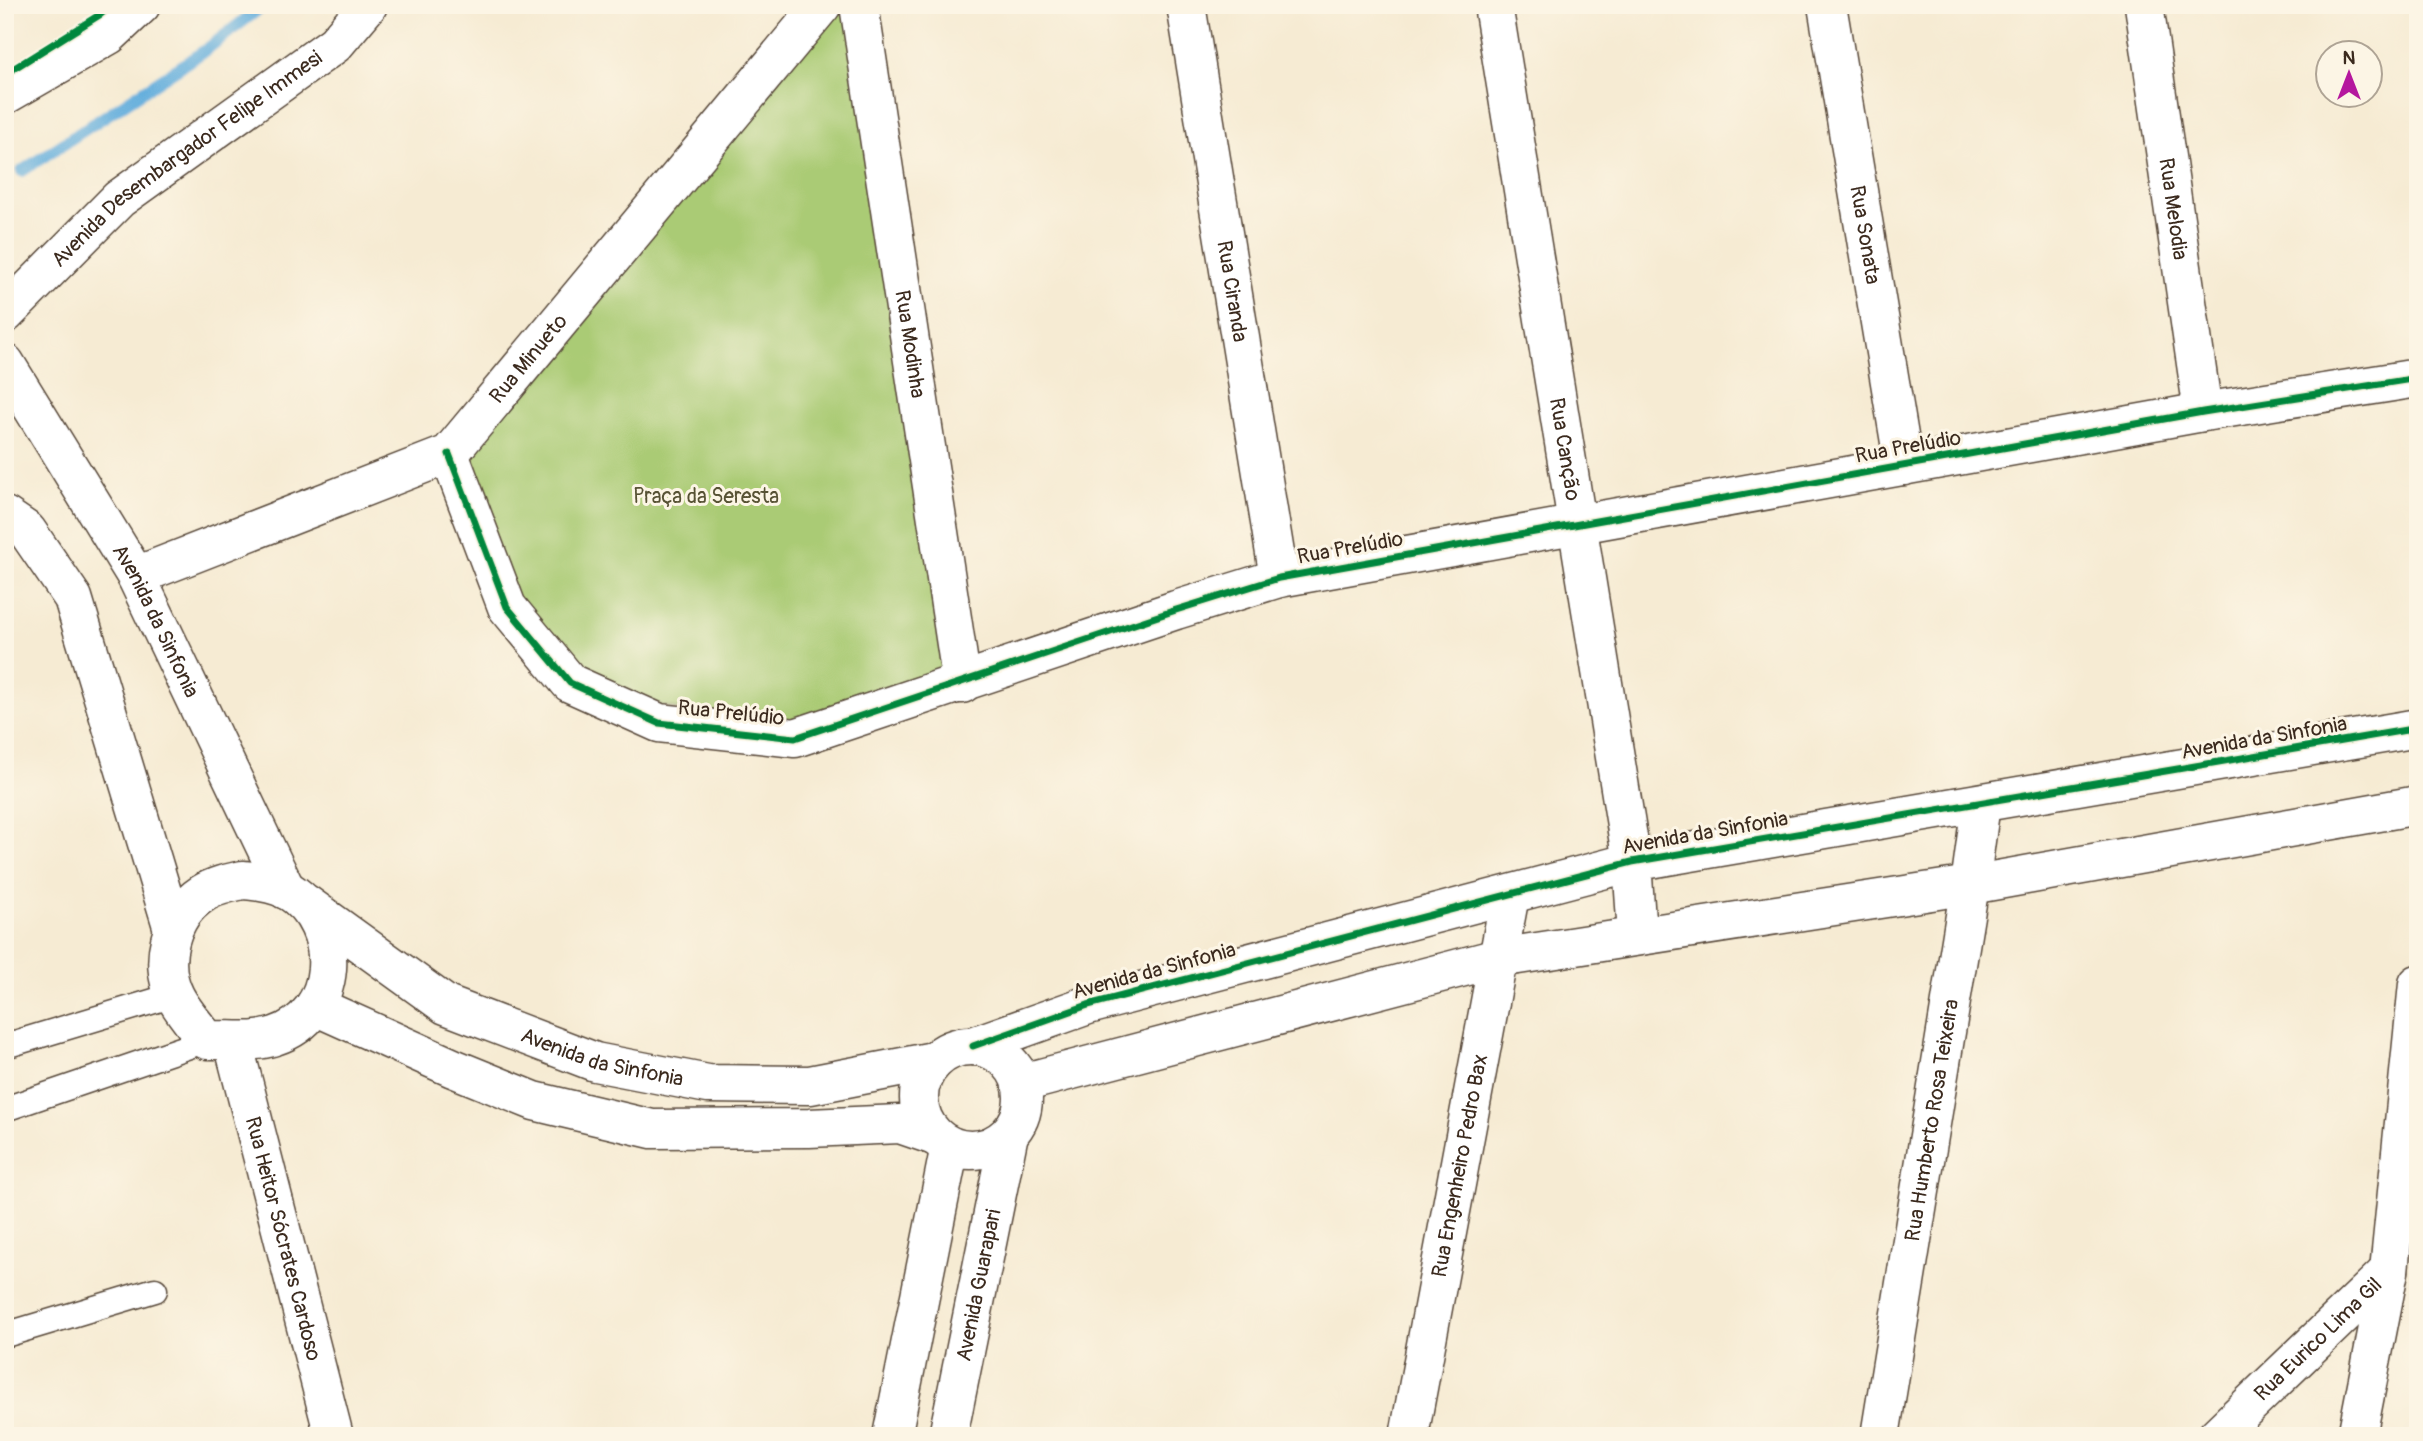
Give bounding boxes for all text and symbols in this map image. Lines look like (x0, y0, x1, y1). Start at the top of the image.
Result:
north arrow (2314, 38, 2384, 108)
street label: Avenida Desembargador Felipe Immesi (46, 44, 328, 273)
text: N (2343, 46, 2356, 70)
street label: Rua Melodia (2153, 156, 2194, 262)
street label: Rua Sonata (1844, 183, 1887, 286)
street label: Rua Ciranda (1211, 239, 1254, 344)
street label: Rua Modinha (889, 288, 932, 400)
street label: Rua Minueto (483, 308, 573, 409)
street label: Rua Canção (1543, 396, 1587, 503)
street label: Rua Prelúdio (1853, 424, 1963, 470)
park label: Praça da Seresta (633, 483, 779, 510)
street label: Rua Prelúdio (1295, 525, 1405, 571)
street label: Avenida da Sinfonia (106, 539, 206, 702)
street label: Rua Prelúdio (676, 694, 786, 732)
street label: Avenida da Sinfonia (2179, 710, 2349, 766)
street label: Avenida da Sinfonia (1620, 805, 1790, 861)
street label: Avenida da Sinfonia (1069, 936, 1239, 1006)
street label: Rua Humberto Rosa Teixeira (1899, 997, 1965, 1243)
street label: Avenida da Sinfonia (517, 1021, 686, 1092)
street label: Rua Engenheiro Pedro Bax (1425, 1052, 1494, 1279)
street label: Rua Heitor Sócrates Cardoso (239, 1114, 328, 1364)
street label: Avenida Guarapari (950, 1206, 1007, 1363)
street label: Rua Eurico Lima Gil (2248, 1271, 2388, 1407)

